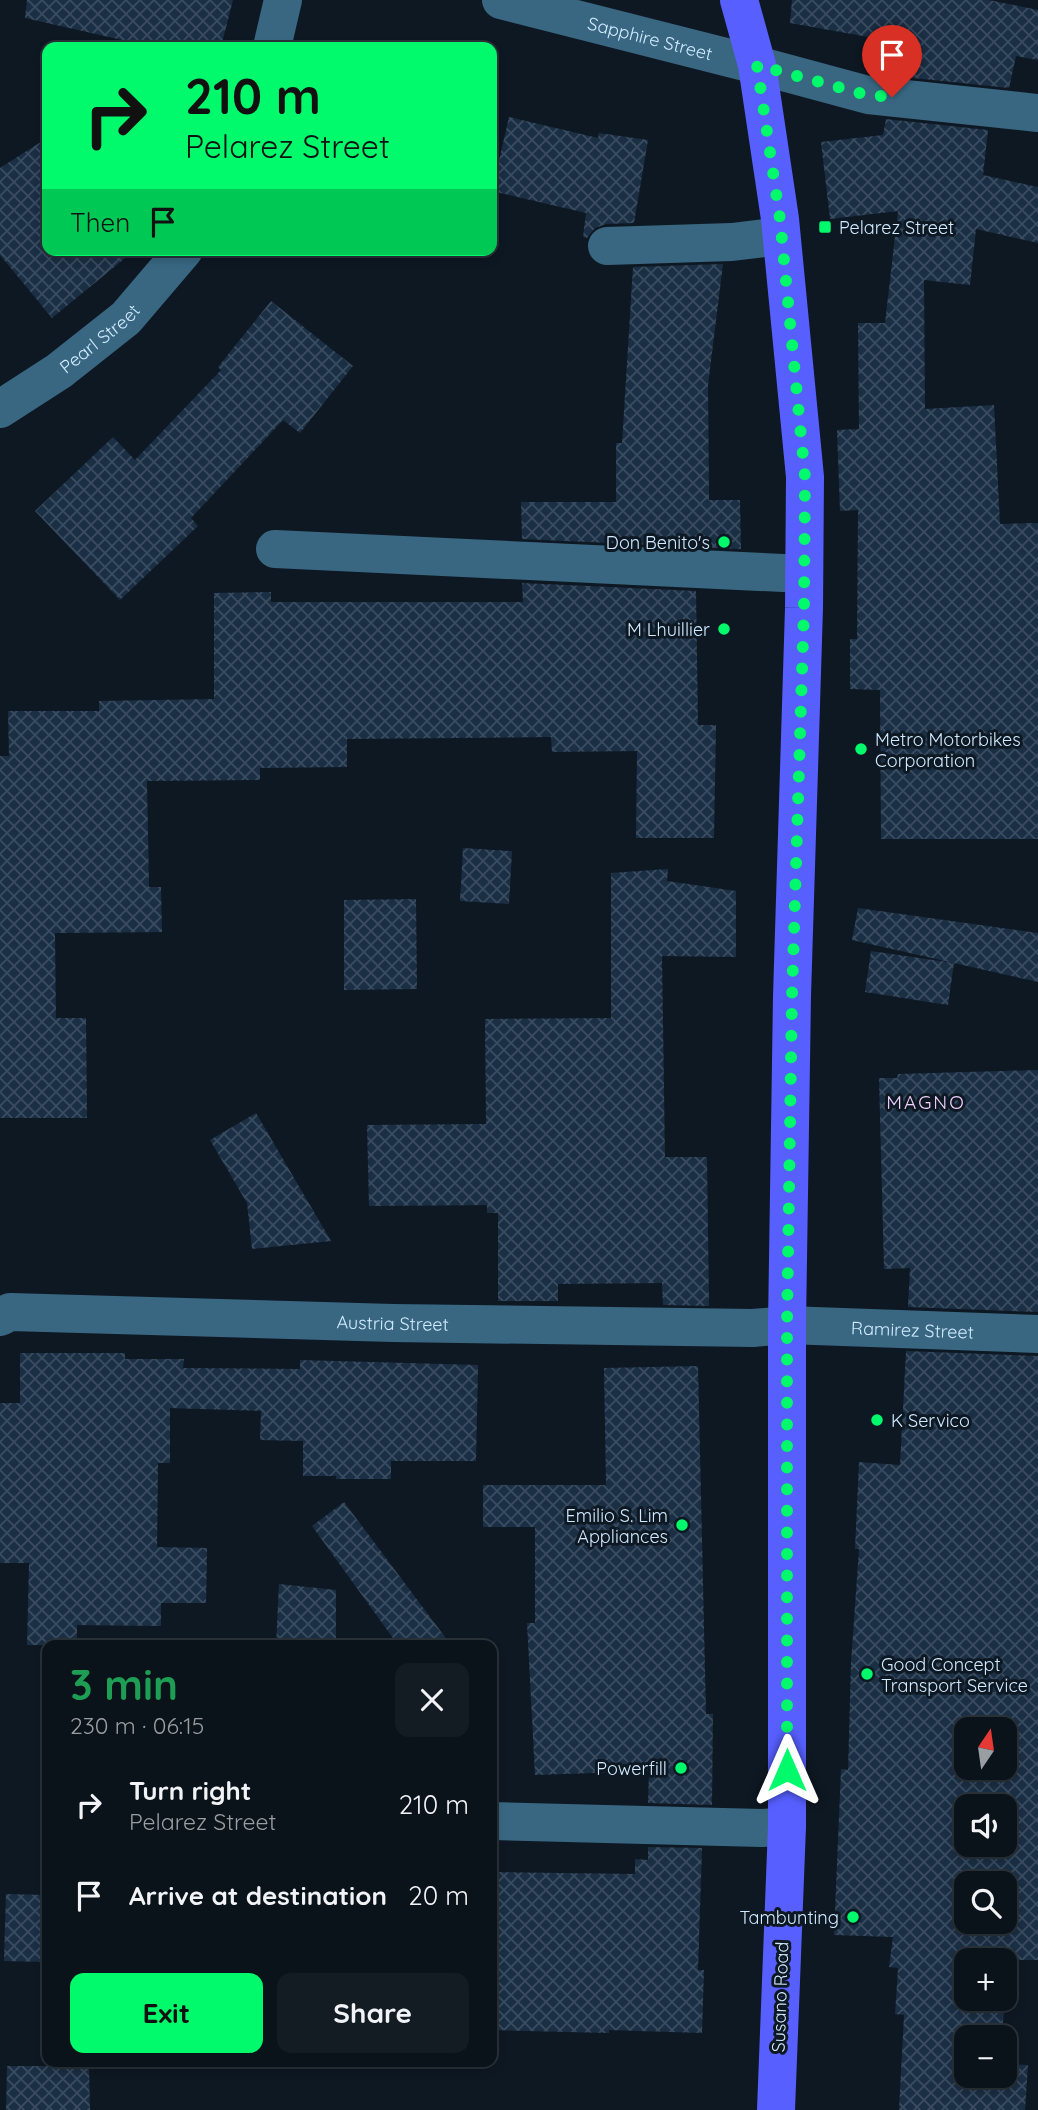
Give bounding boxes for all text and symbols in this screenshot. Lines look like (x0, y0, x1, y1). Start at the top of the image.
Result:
street label: Sapphire Street (585, 11, 715, 65)
pin (862, 25, 922, 97)
icon: arrive (873, 36, 911, 74)
text: 210 m (185, 65, 321, 126)
icon: right (70, 70, 161, 161)
text: Pelarez Street (185, 126, 390, 166)
icon: arrive (144, 203, 182, 241)
text: Then (70, 206, 130, 239)
place label: Pelarez Street (839, 216, 954, 239)
marker: Pelarez Street (817, 219, 833, 235)
street label: Pearl Street (54, 299, 144, 378)
place label: Don Benito's (606, 531, 710, 554)
marker: Don Benito's (716, 534, 732, 550)
place label: M Lhuillier (627, 618, 710, 641)
marker: M Lhuillier (716, 621, 732, 637)
place label: Metro Motorbikes Corporation (875, 728, 1021, 772)
marker: Metro Motorbikes Corporation (853, 741, 869, 757)
district label: MAGNO (886, 1090, 966, 1114)
street label: Austria Street (336, 1310, 449, 1335)
street label: Ramirez Street (851, 1316, 974, 1343)
place label: K Servico (891, 1409, 970, 1432)
marker: K Servico (869, 1412, 885, 1428)
place label: Emilio S. Lim Appliances (566, 1504, 668, 1548)
marker: Emilio S. Lim Appliances (674, 1517, 690, 1533)
place label: Good Concept Transport Service (881, 1653, 1028, 1697)
text: 3 min (70, 1658, 178, 1711)
button: close (395, 1663, 469, 1737)
marker: Good Concept Transport Service (859, 1666, 875, 1682)
text: 230 m · 06:15 (70, 1711, 204, 1740)
north arrow (954, 1717, 1017, 1780)
map controls (954, 1717, 1017, 2088)
position arrow (750, 1733, 824, 1807)
place label: Powerfill (596, 1757, 667, 1780)
marker: Powerfill (673, 1760, 689, 1776)
text: Turn right (129, 1774, 251, 1807)
icon: right (70, 1786, 108, 1824)
text: 210 m (399, 1788, 469, 1821)
button: sound (954, 1794, 1017, 1857)
text: Pelarez Street (129, 1807, 276, 1836)
button: search (954, 1871, 1017, 1934)
icon: arrive (70, 1877, 108, 1915)
text: Arrive at destination (129, 1879, 387, 1912)
text: 20 m (408, 1879, 469, 1912)
place label: Tambunting (739, 1906, 839, 1929)
marker: Tambunting (845, 1909, 861, 1925)
street label: Susano Road (767, 1941, 793, 2053)
button: + (954, 1948, 1017, 2011)
button: Exit (70, 1973, 263, 2053)
button: Share (277, 1973, 469, 2053)
button: − (954, 2025, 1017, 2088)

